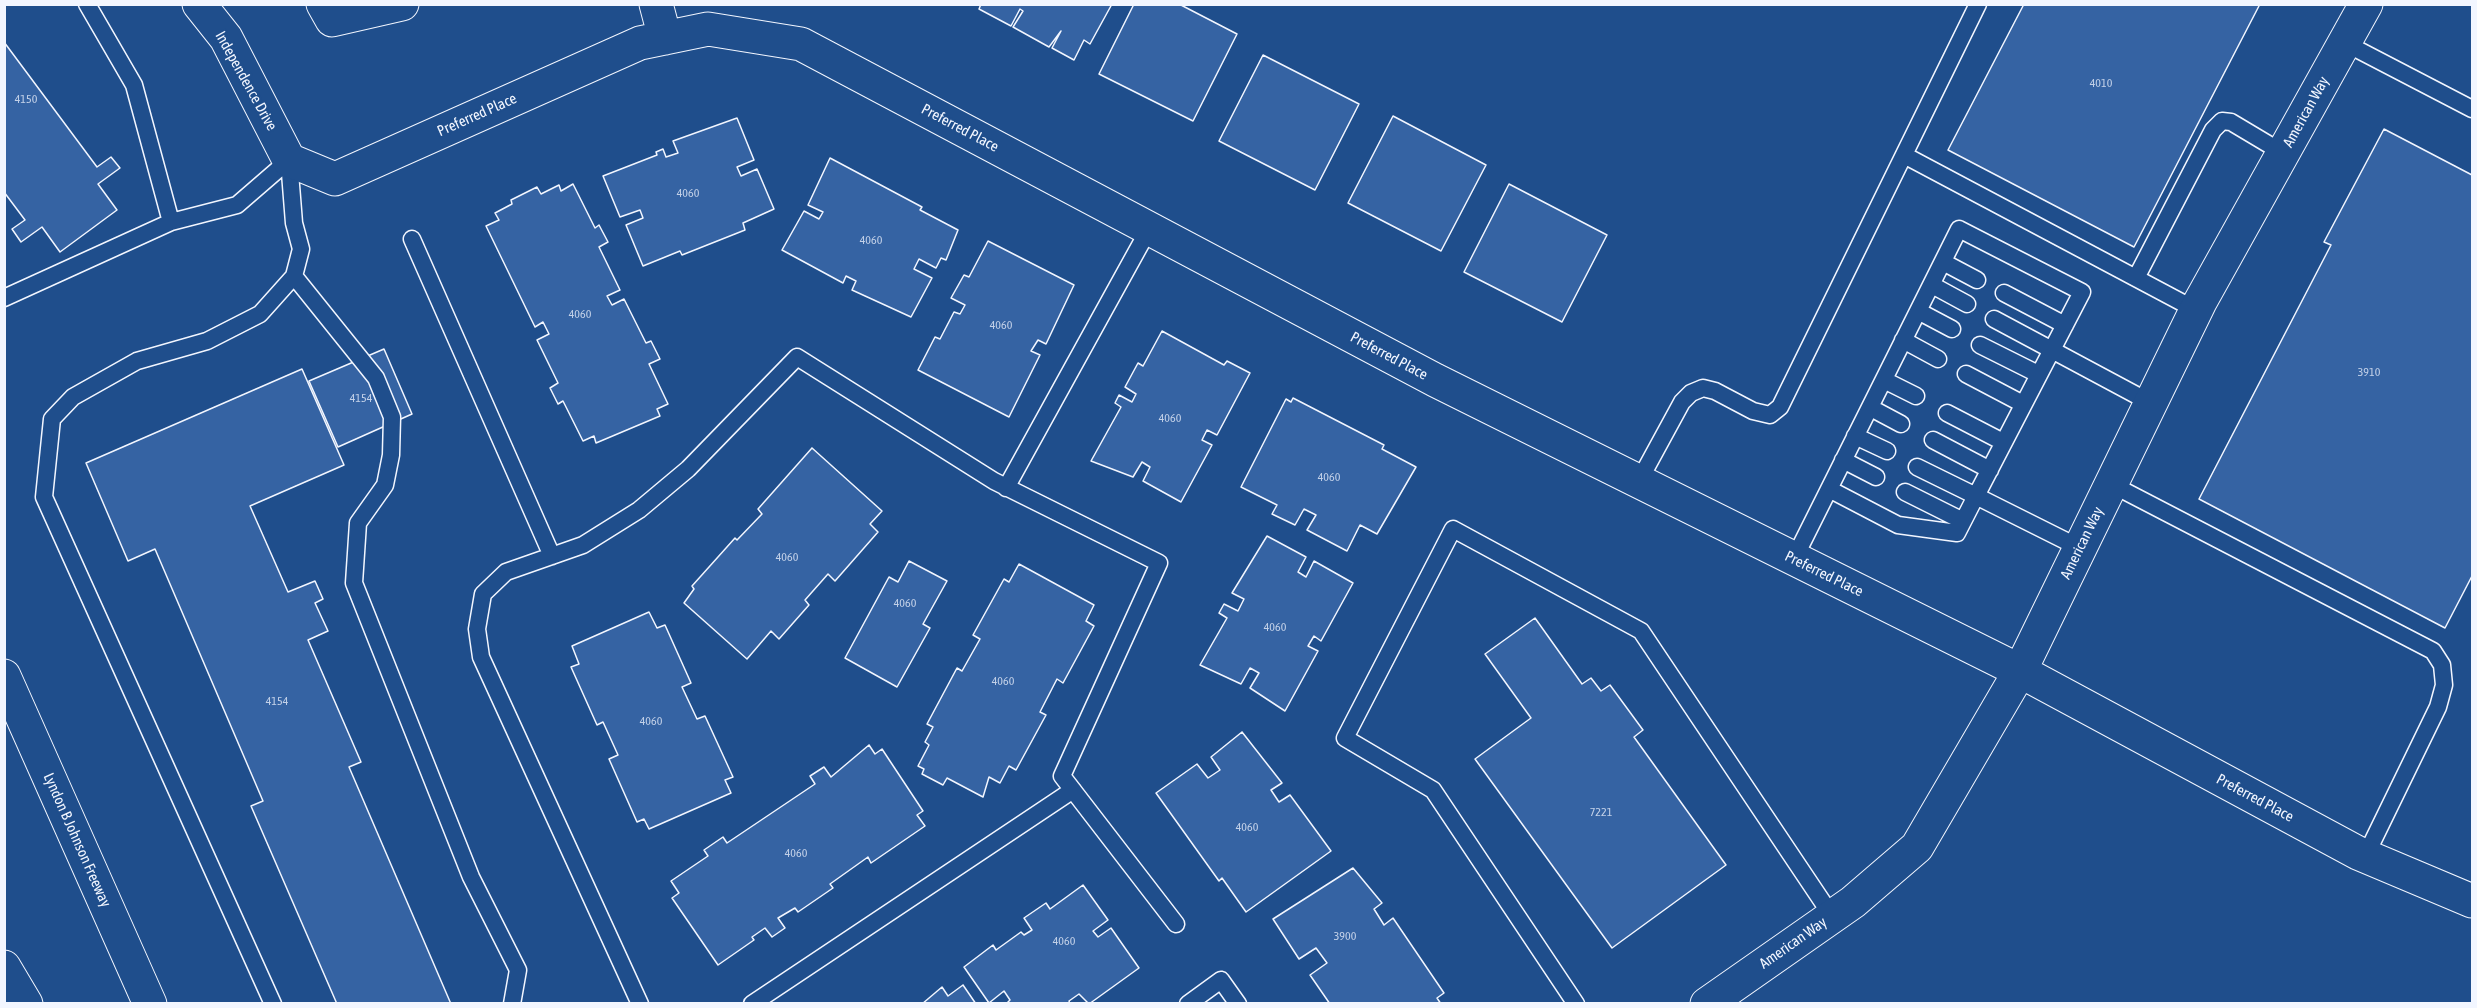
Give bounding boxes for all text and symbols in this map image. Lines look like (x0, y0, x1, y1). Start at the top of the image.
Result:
street label: Independence Drive (211, 28, 281, 134)
street label: American Way (2279, 73, 2333, 151)
house number: 4010 (2090, 76, 2112, 90)
street label: Preferred Place (435, 90, 519, 140)
house number: 4150 (15, 92, 37, 106)
street label: Preferred Place (918, 100, 1002, 156)
house number: 4060 (677, 186, 699, 200)
house number: 4060 (860, 233, 882, 247)
house number: 4060 (569, 307, 591, 321)
house number: 4060 (990, 318, 1012, 332)
street label: Preferred Place (1347, 328, 1431, 384)
house number: 3910 (2358, 365, 2380, 379)
house number: 4154 (350, 391, 372, 405)
house number: 4060 (1159, 411, 1181, 425)
house number: 4060 (1318, 470, 1340, 484)
street label: American Way (2057, 504, 2107, 582)
street label: Preferred Place (1782, 547, 1866, 601)
house number: 4060 (776, 550, 798, 564)
house number: 4060 (894, 596, 916, 610)
house number: 4060 (1264, 620, 1286, 634)
house number: 4060 (992, 674, 1014, 688)
house number: 4154 (266, 694, 288, 708)
house number: 4060 (640, 714, 662, 728)
street label: Lyndon B Johnson Freeway (39, 770, 115, 910)
street label: Preferred Place (2213, 770, 2297, 826)
house number: 7221 (1590, 805, 1612, 819)
house number: 4060 (1236, 820, 1258, 834)
house number: 4060 (785, 846, 807, 860)
street label: American Way (1756, 913, 1830, 973)
house number: 3900 (1334, 929, 1356, 943)
house number: 4060 (1053, 934, 1075, 948)

